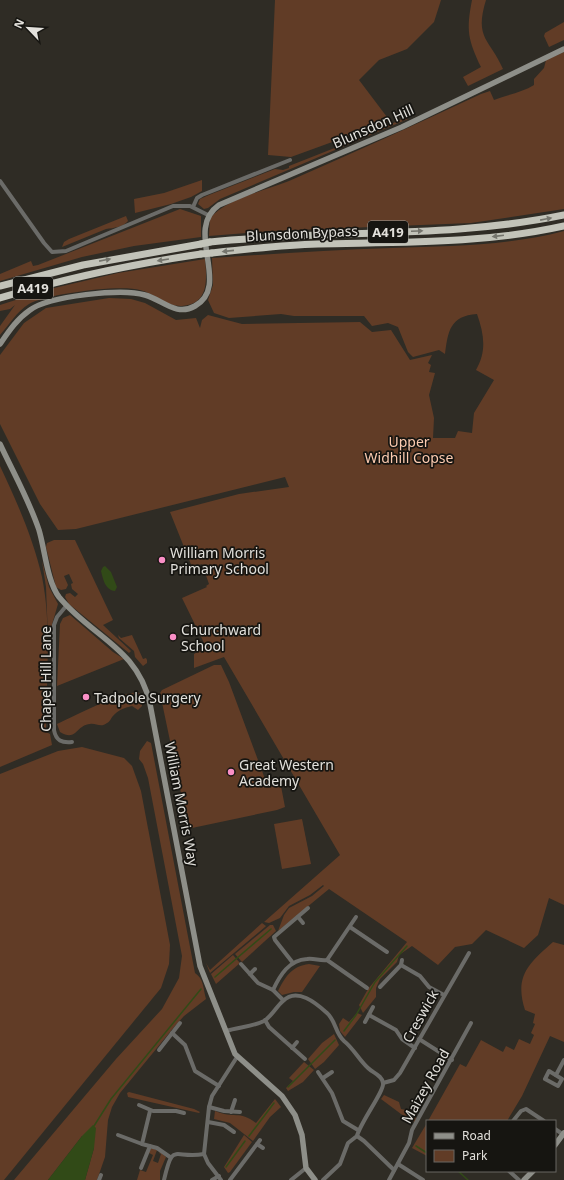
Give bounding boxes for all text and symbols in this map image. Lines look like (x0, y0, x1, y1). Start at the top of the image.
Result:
north arrow (8, 8, 48, 48)
text: N (10, 16, 27, 31)
street label: Blunsdon Hill (329, 100, 417, 152)
one-way arrow (540, 216, 552, 222)
street label: Blunsdon Bypass (245, 221, 359, 245)
road number: A419 (368, 221, 408, 243)
one-way arrow (411, 228, 423, 235)
one-way arrow (492, 233, 504, 240)
one-way arrow (222, 248, 235, 254)
one-way arrow (99, 257, 111, 263)
one-way arrow (157, 257, 169, 263)
road number: A419 (13, 277, 53, 299)
park label: Upper Widhill Copse (365, 432, 454, 467)
place label: William Morris Primary School (170, 543, 269, 578)
marker: William Morris Primary School (157, 555, 167, 565)
place label: Churchward School (181, 620, 261, 655)
street label: Chapel Hill Lane (36, 626, 55, 732)
marker: Churchward School (168, 632, 178, 642)
place label: Tadpole Surgery (94, 688, 202, 707)
marker: Tadpole Surgery (81, 692, 91, 702)
street label: William Morris Way (161, 740, 204, 869)
place label: Great Western Academy (239, 755, 334, 790)
marker: Great Western Academy (226, 767, 236, 777)
street label: Creswick (398, 986, 443, 1046)
street label: Maizey Road (397, 1045, 453, 1127)
legend (426, 1120, 556, 1172)
text: Road (462, 1127, 491, 1144)
text: Park (462, 1147, 488, 1164)

